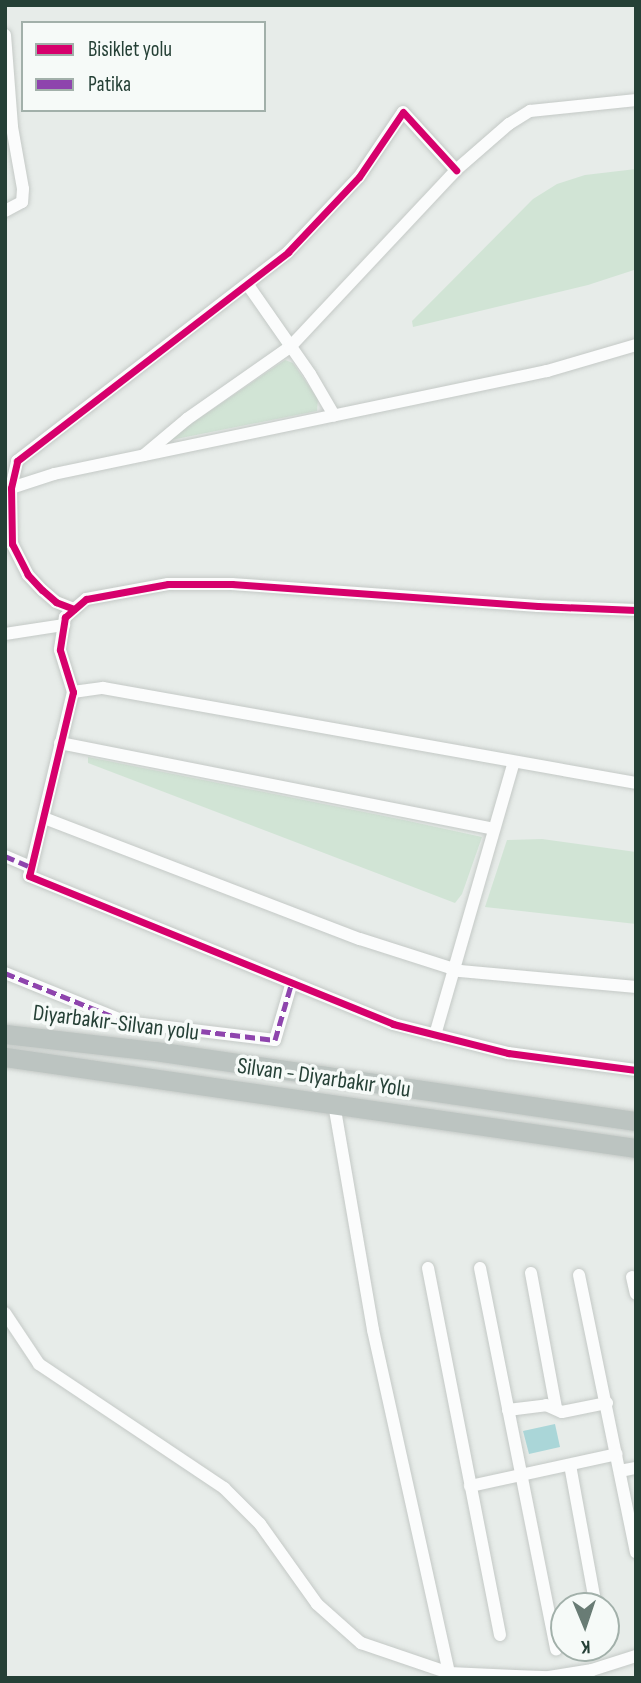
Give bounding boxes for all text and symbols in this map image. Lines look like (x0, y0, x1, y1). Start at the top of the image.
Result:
legend (21, 21, 266, 112)
text: Bisiklet yolu (88, 37, 172, 62)
text: Patika (88, 72, 131, 97)
street label: Diyarbakır-Silvan yolu (31, 999, 201, 1047)
street label: Silvan - Diyarbakır Yolu (236, 1052, 412, 1104)
north arrow (550, 1592, 620, 1662)
text: K (581, 1635, 591, 1658)

